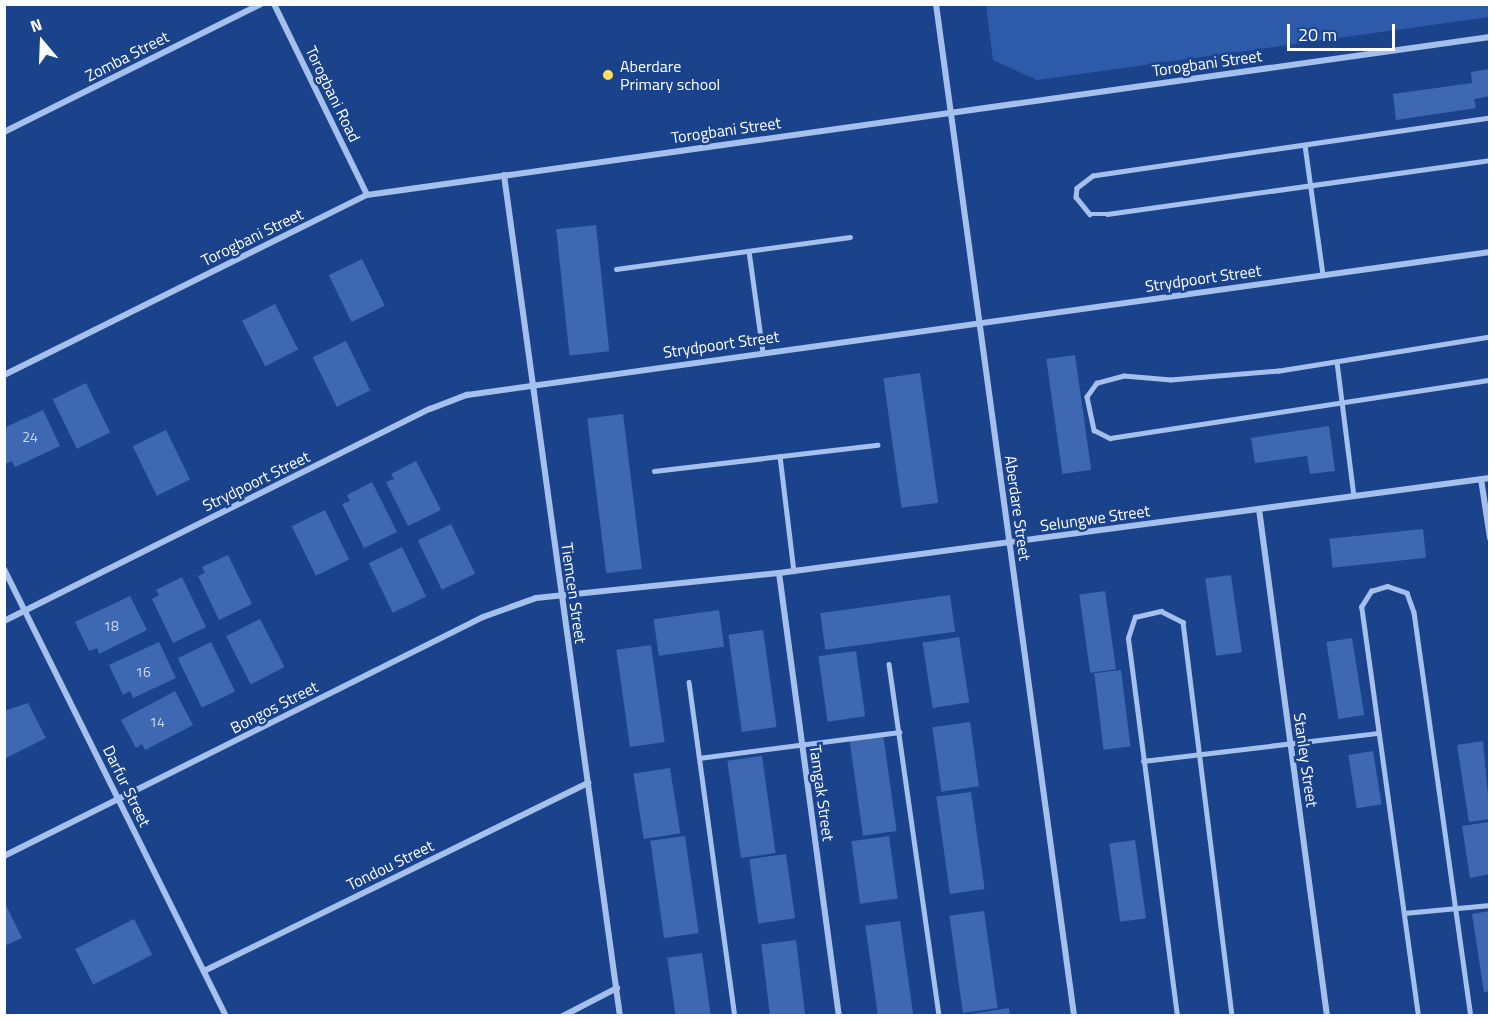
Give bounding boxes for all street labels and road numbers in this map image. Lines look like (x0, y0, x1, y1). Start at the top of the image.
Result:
street label: Zomba Street (82, 27, 172, 85)
street label: Torogbani Road (302, 43, 364, 145)
street label: Torogbani Street (1151, 46, 1263, 80)
street label: Torogbani Street (670, 113, 782, 147)
street label: Torogbani Street (198, 204, 306, 270)
street label: Strydpoort Street (1144, 260, 1262, 296)
street label: Strydpoort Street (662, 326, 780, 362)
street label: Strydpoort Street (199, 447, 313, 515)
street label: Aberdare Street (1001, 454, 1035, 562)
street label: Selungwe Street (1039, 501, 1151, 535)
street label: Tiemcen Street (557, 541, 591, 645)
street label: Bongos Street (227, 677, 321, 737)
street label: Stanley Street (1290, 712, 1322, 808)
street label: Darfur Street (99, 742, 155, 830)
street label: Tamgak Street (806, 744, 838, 842)
street label: Tondou Street (343, 836, 437, 894)

